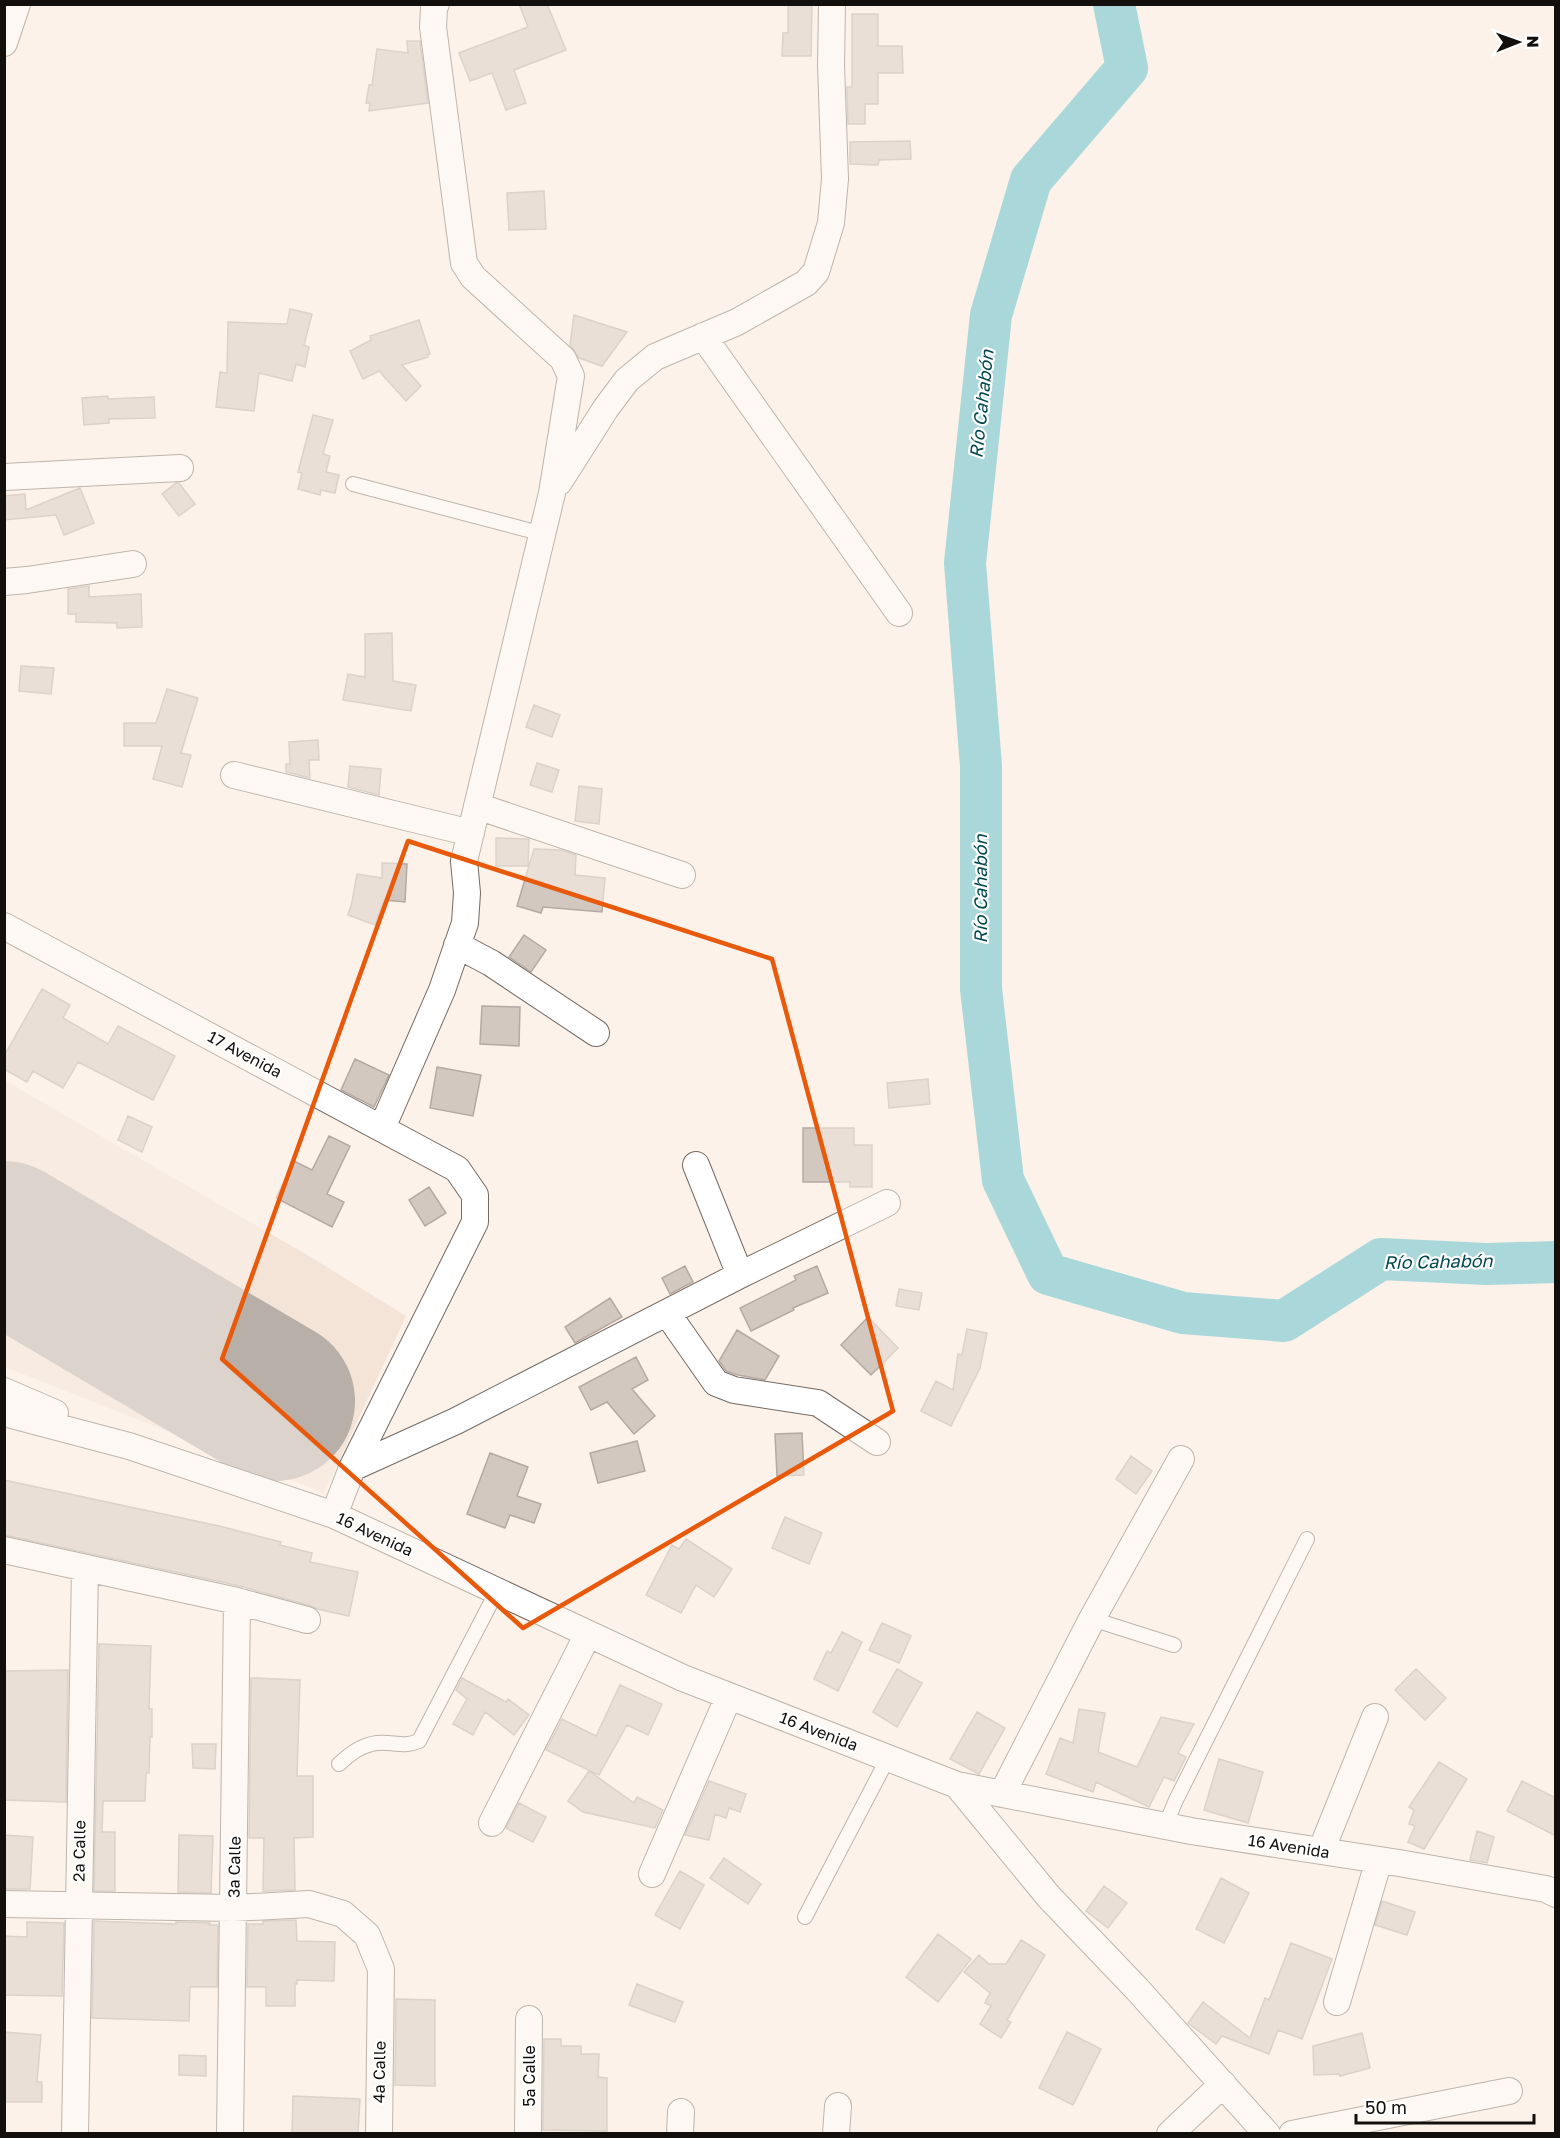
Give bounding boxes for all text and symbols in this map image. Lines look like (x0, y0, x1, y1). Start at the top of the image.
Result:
north arrow (1488, 12, 1548, 72)
text: N (1523, 35, 1543, 48)
water label: Río Cahabón (964, 348, 998, 459)
water label: Río Cahabón (969, 834, 991, 943)
street label: 17 Avenida (205, 1026, 285, 1082)
water label: Río Cahabón (1383, 1249, 1494, 1273)
street label: 16 Avenida (334, 1508, 416, 1560)
street label: 16 Avenida (777, 1707, 861, 1755)
street label: 2ª Calle (68, 1820, 90, 1882)
street label: 16 Avenida (1247, 1830, 1331, 1862)
street label: 3ª Calle (223, 1836, 245, 1898)
street label: 4ª Calle (368, 2041, 390, 2103)
street label: 5ª Calle (519, 2045, 539, 2107)
scale bar (1356, 2087, 1534, 2125)
text: 50 m (1365, 2096, 1407, 2118)

